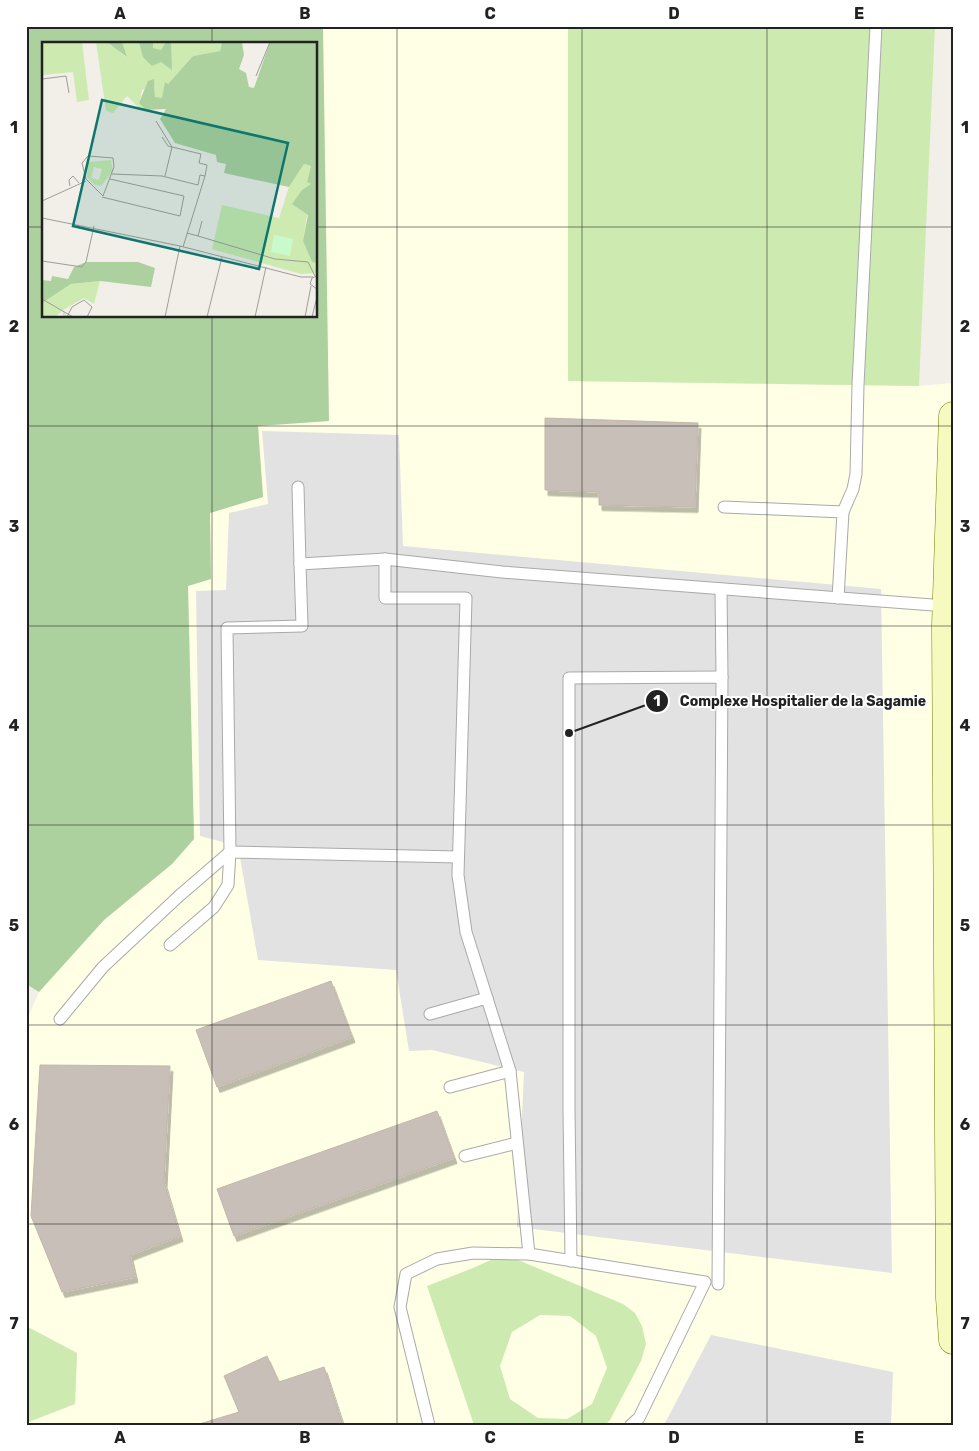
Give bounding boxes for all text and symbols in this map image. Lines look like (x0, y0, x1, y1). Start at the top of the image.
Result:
text: A (114, 4, 126, 23)
text: B (299, 4, 311, 23)
text: C (484, 4, 496, 23)
text: D (668, 4, 680, 23)
text: E (854, 4, 864, 23)
inset map (42, 42, 318, 318)
text: 1 (10, 118, 18, 137)
text: 1 (961, 118, 969, 137)
text: 2 (9, 317, 19, 336)
text: 2 (960, 317, 970, 336)
text: 3 (9, 517, 19, 536)
text: 3 (960, 517, 970, 536)
callout: Complexe Hospitalier de la Sagamie (644, 687, 936, 716)
text: 1 (653, 692, 661, 710)
text: Complexe Hospitalier de la Sagamie (680, 693, 926, 710)
text: 4 (9, 716, 20, 735)
text: 4 (960, 716, 971, 735)
text: 5 (9, 916, 19, 935)
text: 5 (960, 916, 970, 935)
text: 6 (9, 1115, 19, 1134)
text: 6 (960, 1115, 970, 1134)
text: 7 (9, 1314, 19, 1333)
text: 7 (960, 1314, 970, 1333)
text: A (114, 1428, 126, 1447)
text: B (299, 1428, 311, 1447)
text: C (484, 1428, 496, 1447)
text: D (668, 1428, 680, 1447)
text: E (854, 1428, 864, 1447)

